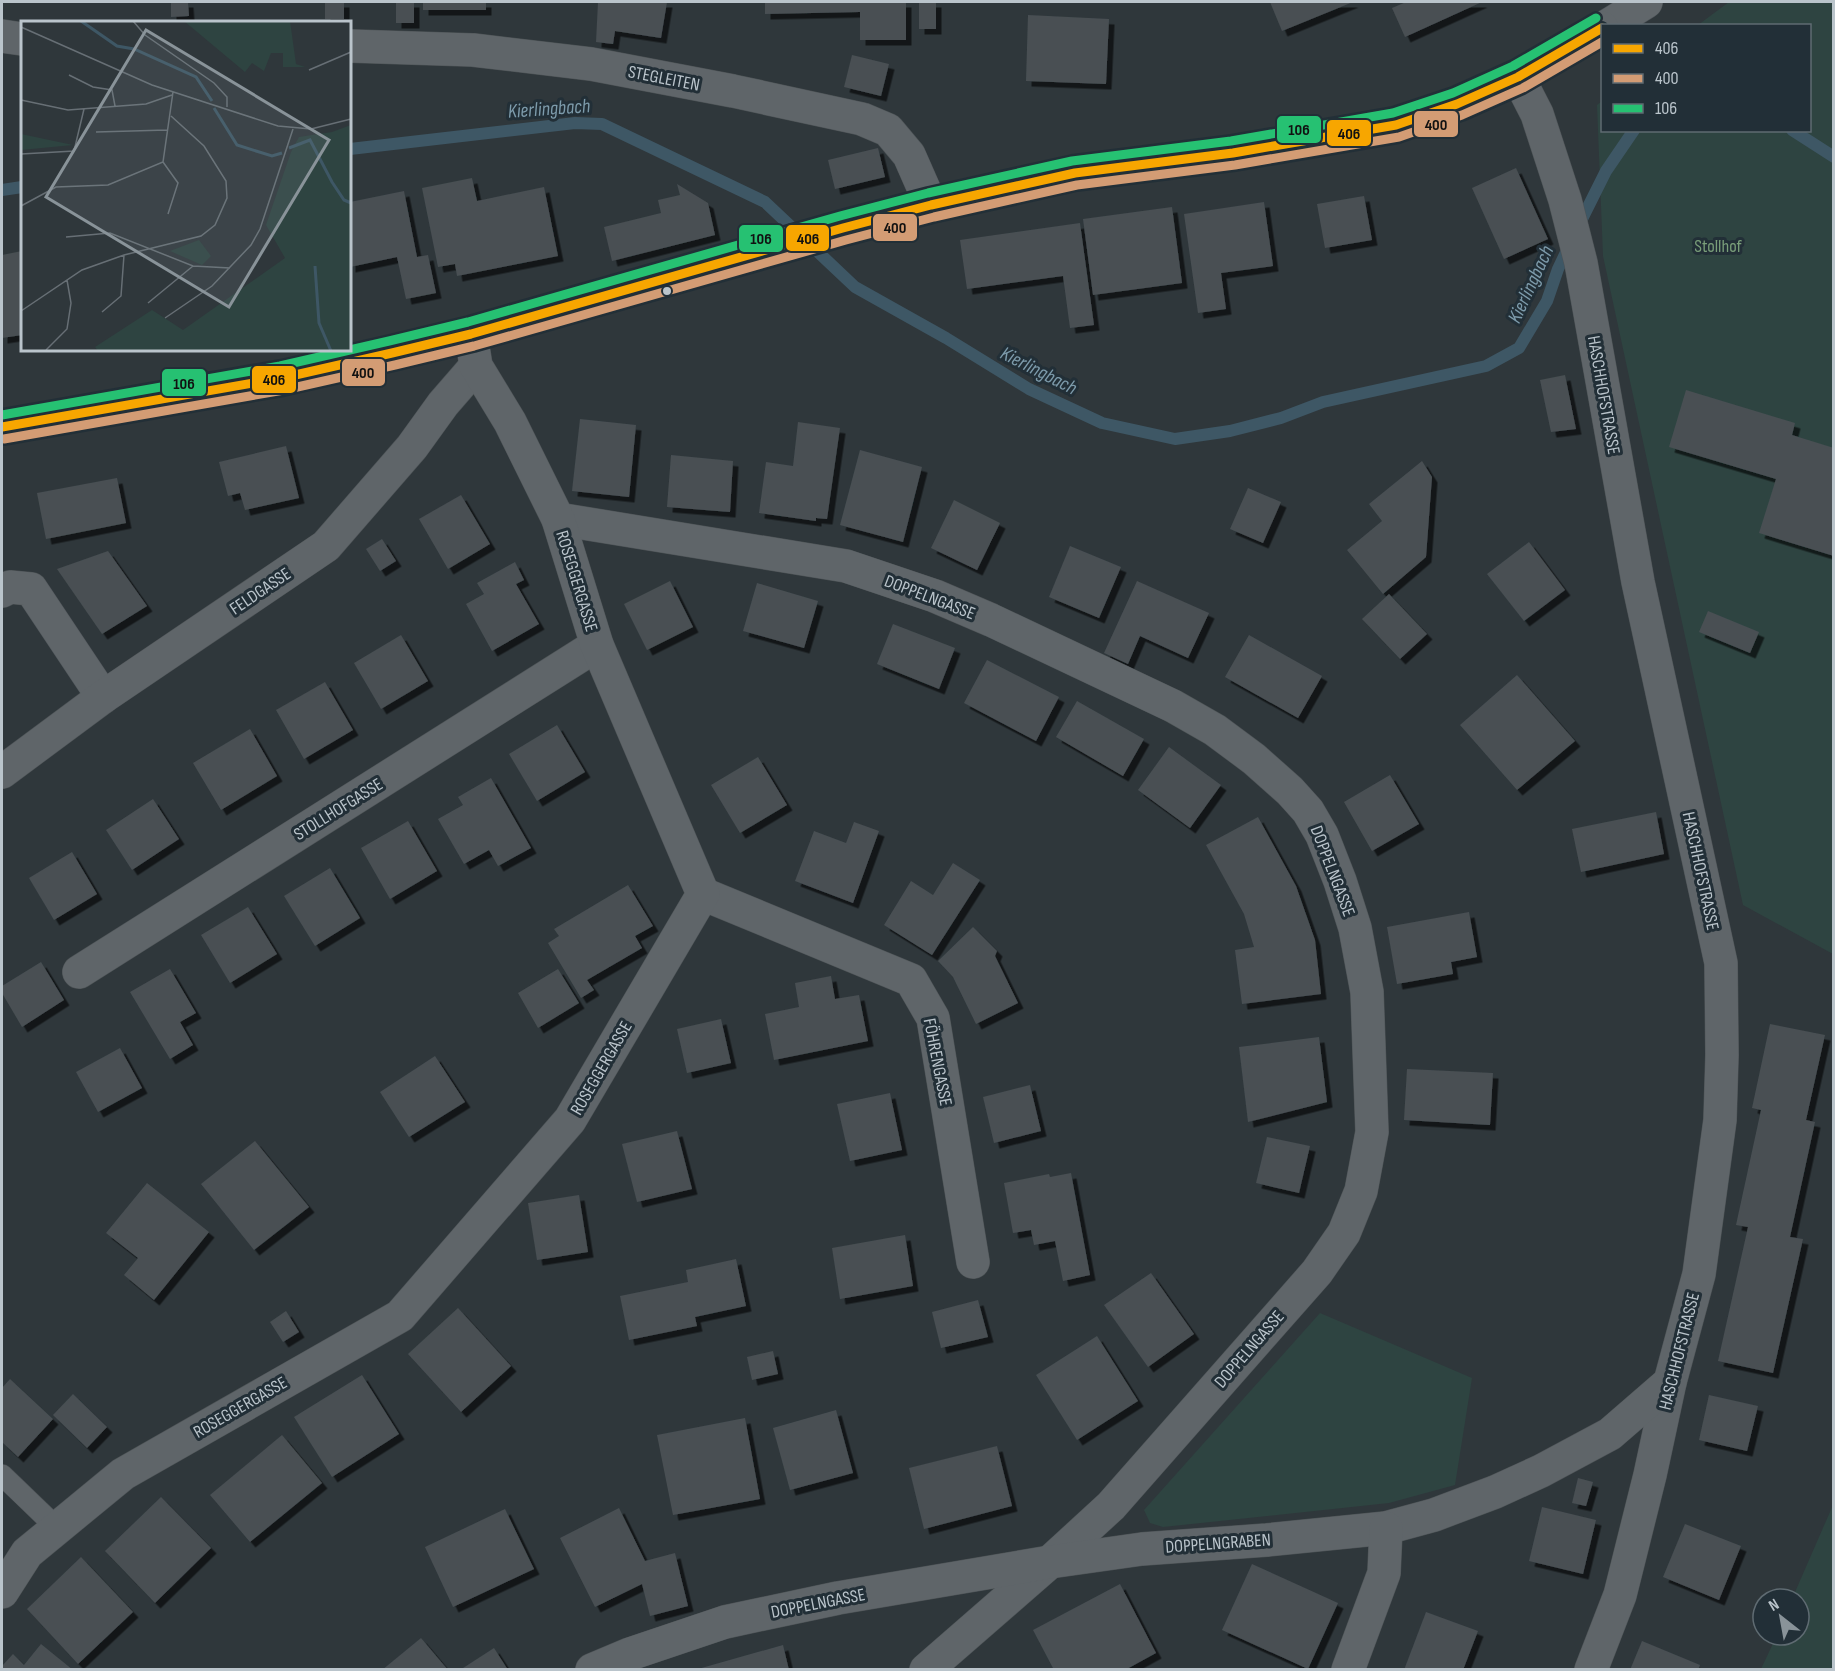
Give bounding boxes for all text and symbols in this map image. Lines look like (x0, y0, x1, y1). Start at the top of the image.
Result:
inset map (21, 21, 351, 351)
legend (1601, 24, 1811, 132)
text: 406 (1655, 38, 1679, 59)
street label: STEGLEITEN (626, 61, 702, 96)
text: 400 (1655, 68, 1679, 89)
water label: Kierlingbach (507, 94, 591, 124)
text: 106 (1655, 98, 1677, 119)
line badge: 400 (1413, 110, 1459, 138)
line badge: 106 (1276, 115, 1322, 144)
text: 400 (1425, 116, 1447, 135)
line badge: 406 (1326, 119, 1372, 147)
text: 106 (1288, 121, 1310, 140)
text: 406 (1338, 125, 1360, 144)
line badge: 400 (872, 213, 918, 242)
text: 400 (884, 219, 906, 238)
line badge: 106 (738, 224, 784, 253)
line badge: 406 (785, 224, 830, 252)
text: 106 (750, 230, 772, 249)
text: 406 (797, 230, 819, 249)
park label: Stollhof (1694, 236, 1743, 257)
water label: Kierlingbach (1503, 242, 1559, 327)
unlabelled marker (661, 285, 673, 297)
street label: HASCHHOFSTRASSE (1583, 334, 1624, 456)
water label: Kierlingbach (996, 341, 1081, 400)
line badge: 400 (341, 358, 386, 387)
text: 400 (352, 364, 374, 383)
line badge: 406 (251, 365, 297, 394)
line badge: 106 (161, 368, 207, 397)
text: 406 (263, 371, 285, 390)
text: 106 (173, 375, 195, 394)
street label: ROSEGGERGASSE (551, 528, 602, 634)
street label: FELDGASSE (226, 563, 295, 619)
street label: DOPPELNGASSE (882, 571, 978, 624)
street label: STOLLHOFGASSE (290, 774, 387, 845)
street label: HASCHHOFSTRASSE (1678, 810, 1723, 932)
street label: DOPPELNGASSE (1306, 823, 1359, 919)
street label: FÖHRENGASSE (919, 1016, 956, 1108)
street label: ROSEGGERGASSE (566, 1018, 637, 1119)
street label: HASCHHOFSTRASSE (1655, 1290, 1704, 1412)
street label: DOPPELNGASSE (1210, 1306, 1289, 1392)
street label: ROSEGGERGASSE (190, 1372, 291, 1443)
street label: DOPPELNGRABEN (1165, 1529, 1271, 1558)
street label: DOPPELNGASSE (769, 1584, 867, 1623)
north arrow (1751, 1587, 1811, 1647)
text: N (1765, 1595, 1783, 1616)

